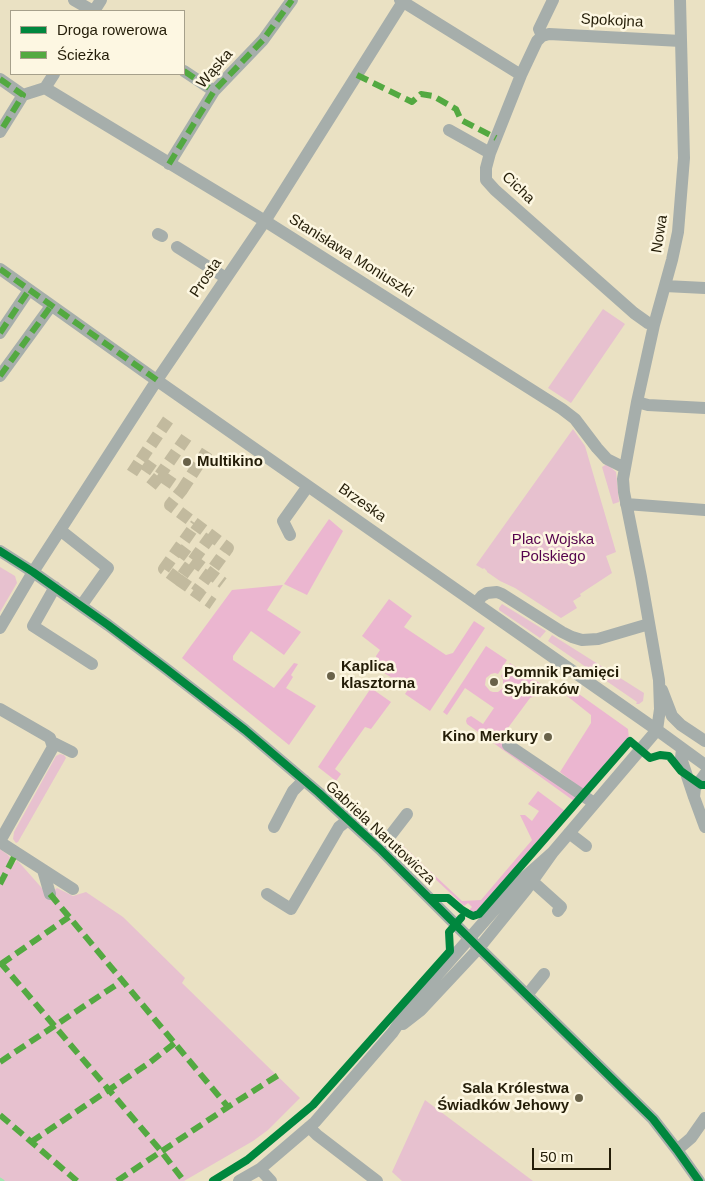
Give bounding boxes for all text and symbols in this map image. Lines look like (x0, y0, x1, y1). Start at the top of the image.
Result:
legend (10, 10, 185, 75)
street label: Spokojna (580, 10, 644, 32)
text: Droga rowerowa (57, 21, 167, 38)
text: Ścieżka (57, 46, 110, 63)
street label: Wąska (193, 46, 237, 92)
street label: Cicha (498, 168, 538, 208)
street label: Stanisława Moniuszki (285, 210, 417, 302)
street label: Nowa (648, 214, 672, 254)
street label: Prosta (186, 255, 226, 301)
place label: Multikino (197, 453, 263, 471)
marker: Multikino (181, 456, 193, 468)
street label: Brzeska (335, 480, 389, 526)
park label: Plac Wojska Polskiego (512, 531, 594, 566)
place label: Kaplica klasztorna (341, 658, 415, 693)
place label: Pomnik Pamięci Sybiraków (504, 664, 619, 699)
marker: Kaplica klasztorna (325, 670, 337, 682)
marker: Pomnik Pamięci Sybiraków (488, 676, 500, 688)
place label: Kino Merkury (442, 728, 538, 746)
marker: Kino Merkury (542, 731, 554, 743)
street label: Gabriela Narutowicza (321, 778, 439, 888)
place label: Sala Królestwa Świadków Jehowy (437, 1080, 569, 1115)
marker: Sala Królestwa Świadków Jehowy (573, 1092, 585, 1104)
scale bar (535, 1138, 614, 1170)
text: 50 m (540, 1148, 573, 1165)

